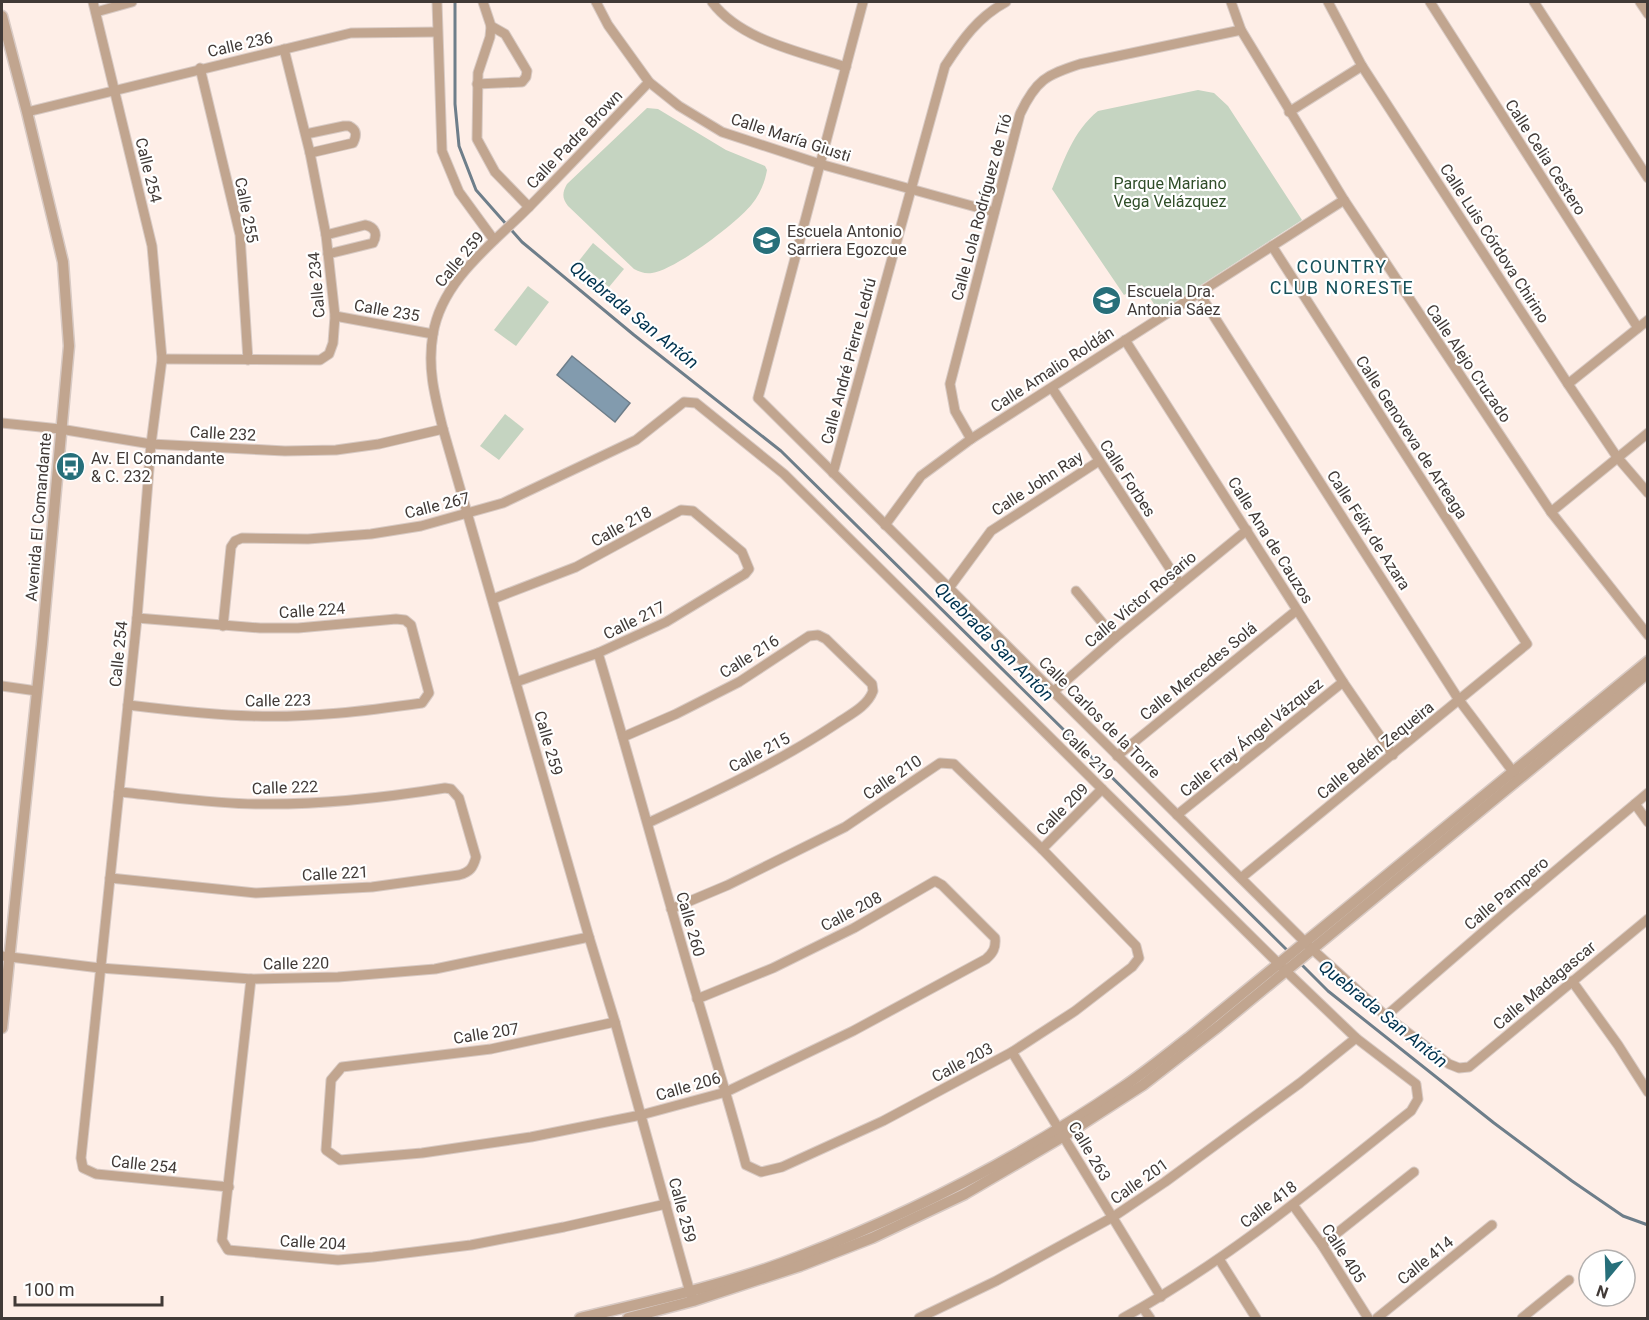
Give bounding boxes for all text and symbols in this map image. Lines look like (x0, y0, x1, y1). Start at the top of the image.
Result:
street label: Calle 236 (206, 28, 275, 61)
street label: Calle Padre Brown (522, 86, 626, 193)
street label: Calle Celia Cestero (1501, 96, 1590, 219)
street label: Calle María Giusti (728, 109, 853, 166)
street label: Calle Lola Rodríguez de Tió (947, 111, 1016, 303)
street label: Calle 254 (131, 136, 166, 205)
street label: Calle Luis Córdova Chirino (1436, 160, 1553, 326)
park label: Parque Mariano Vega Velázquez (1113, 174, 1227, 211)
street label: Calle 255 (231, 176, 262, 244)
place label: Escuela Antonio Sarriera Egozcue (787, 222, 907, 259)
school or university icon: Escuela Antonio Sarriera Egozcue (750, 224, 782, 256)
street label: Calle 259 (431, 228, 488, 291)
street label: Calle 234 (304, 251, 329, 319)
water label: Quebrada San Antón (566, 256, 703, 373)
district label: COUNTRY CLUB NORESTE (1270, 256, 1414, 298)
street label: Calle André Pierre Ledrú (817, 276, 880, 446)
place label: Escuela Dra. Antonia Sáez (1127, 282, 1221, 319)
school or university icon: Escuela Dra. Antonia Sáez (1090, 284, 1122, 316)
street label: Calle 235 (353, 295, 421, 326)
street label: Calle Alejo Cruzado (1422, 301, 1515, 426)
street label: Calle Amalio Roldán (987, 323, 1117, 416)
street label: Calle Genoveva de Arteaga (1352, 352, 1471, 522)
street label: Calle 232 (189, 422, 257, 445)
street label: Avenida El Comandante (22, 432, 55, 602)
street label: Calle Forbes (1096, 436, 1160, 520)
street label: Calle John Ray (988, 447, 1087, 520)
place label: Av. El Comandante & C. 232 (91, 449, 225, 486)
bus stop icon: Av. El Comandante & C. 232 (54, 451, 86, 483)
street label: Calle Félix de Azara (1323, 467, 1414, 594)
street label: Calle Ana de Cauzos (1224, 473, 1317, 607)
street label: Calle 267 (403, 488, 472, 523)
street label: Calle 218 (588, 502, 655, 551)
street label: Calle Víctor Rosario (1081, 547, 1200, 652)
water label: Quebrada San Antón (930, 578, 1058, 706)
street label: Calle 217 (600, 597, 668, 644)
street label: Calle 224 (278, 599, 346, 622)
street label: Calle Mercedes Solá (1136, 618, 1261, 724)
street label: Calle 254 (106, 620, 131, 688)
street label: Calle 216 (716, 631, 782, 682)
street label: Calle Carlos de la Torre (1035, 653, 1164, 782)
street label: Calle Fray Ángel Vázquez (1176, 674, 1327, 801)
street label: Calle 223 (245, 690, 311, 711)
street label: Calle Belén Zequeira (1313, 697, 1438, 803)
street label: Calle 259 (530, 709, 567, 778)
street label: Calle 219 (1057, 724, 1118, 785)
street label: Calle 215 (725, 728, 793, 776)
street label: Calle 210 (859, 751, 925, 804)
street label: Calle 222 (252, 777, 319, 798)
street label: Calle 209 (1032, 779, 1093, 840)
street label: Calle Pampero (1460, 853, 1552, 934)
street label: Calle 221 (301, 862, 369, 885)
street label: Calle 208 (817, 887, 885, 935)
street label: Calle 260 (672, 890, 709, 959)
street label: Calle Madagascar (1489, 937, 1600, 1034)
street label: Calle 220 (263, 953, 329, 974)
water label: Quebrada San Antón (1315, 955, 1452, 1072)
street label: Calle 207 (452, 1019, 520, 1048)
street label: Calle 203 (928, 1038, 996, 1086)
street label: Calle 206 (654, 1068, 723, 1105)
street label: Calle 263 (1064, 1118, 1115, 1185)
street label: Calle 254 (110, 1152, 178, 1177)
street label: Calle 201 (1107, 1155, 1172, 1208)
street label: Calle 259 (665, 1176, 700, 1245)
street label: Calle 418 (1236, 1177, 1301, 1232)
street label: Calle 405 (1318, 1220, 1370, 1286)
street label: Calle 204 (279, 1231, 347, 1254)
street label: Calle 414 (1394, 1232, 1457, 1289)
north arrow (1577, 1248, 1637, 1308)
scale bar (15, 1269, 162, 1307)
text: 100 m (24, 1279, 75, 1300)
text: N (1594, 1281, 1611, 1303)

